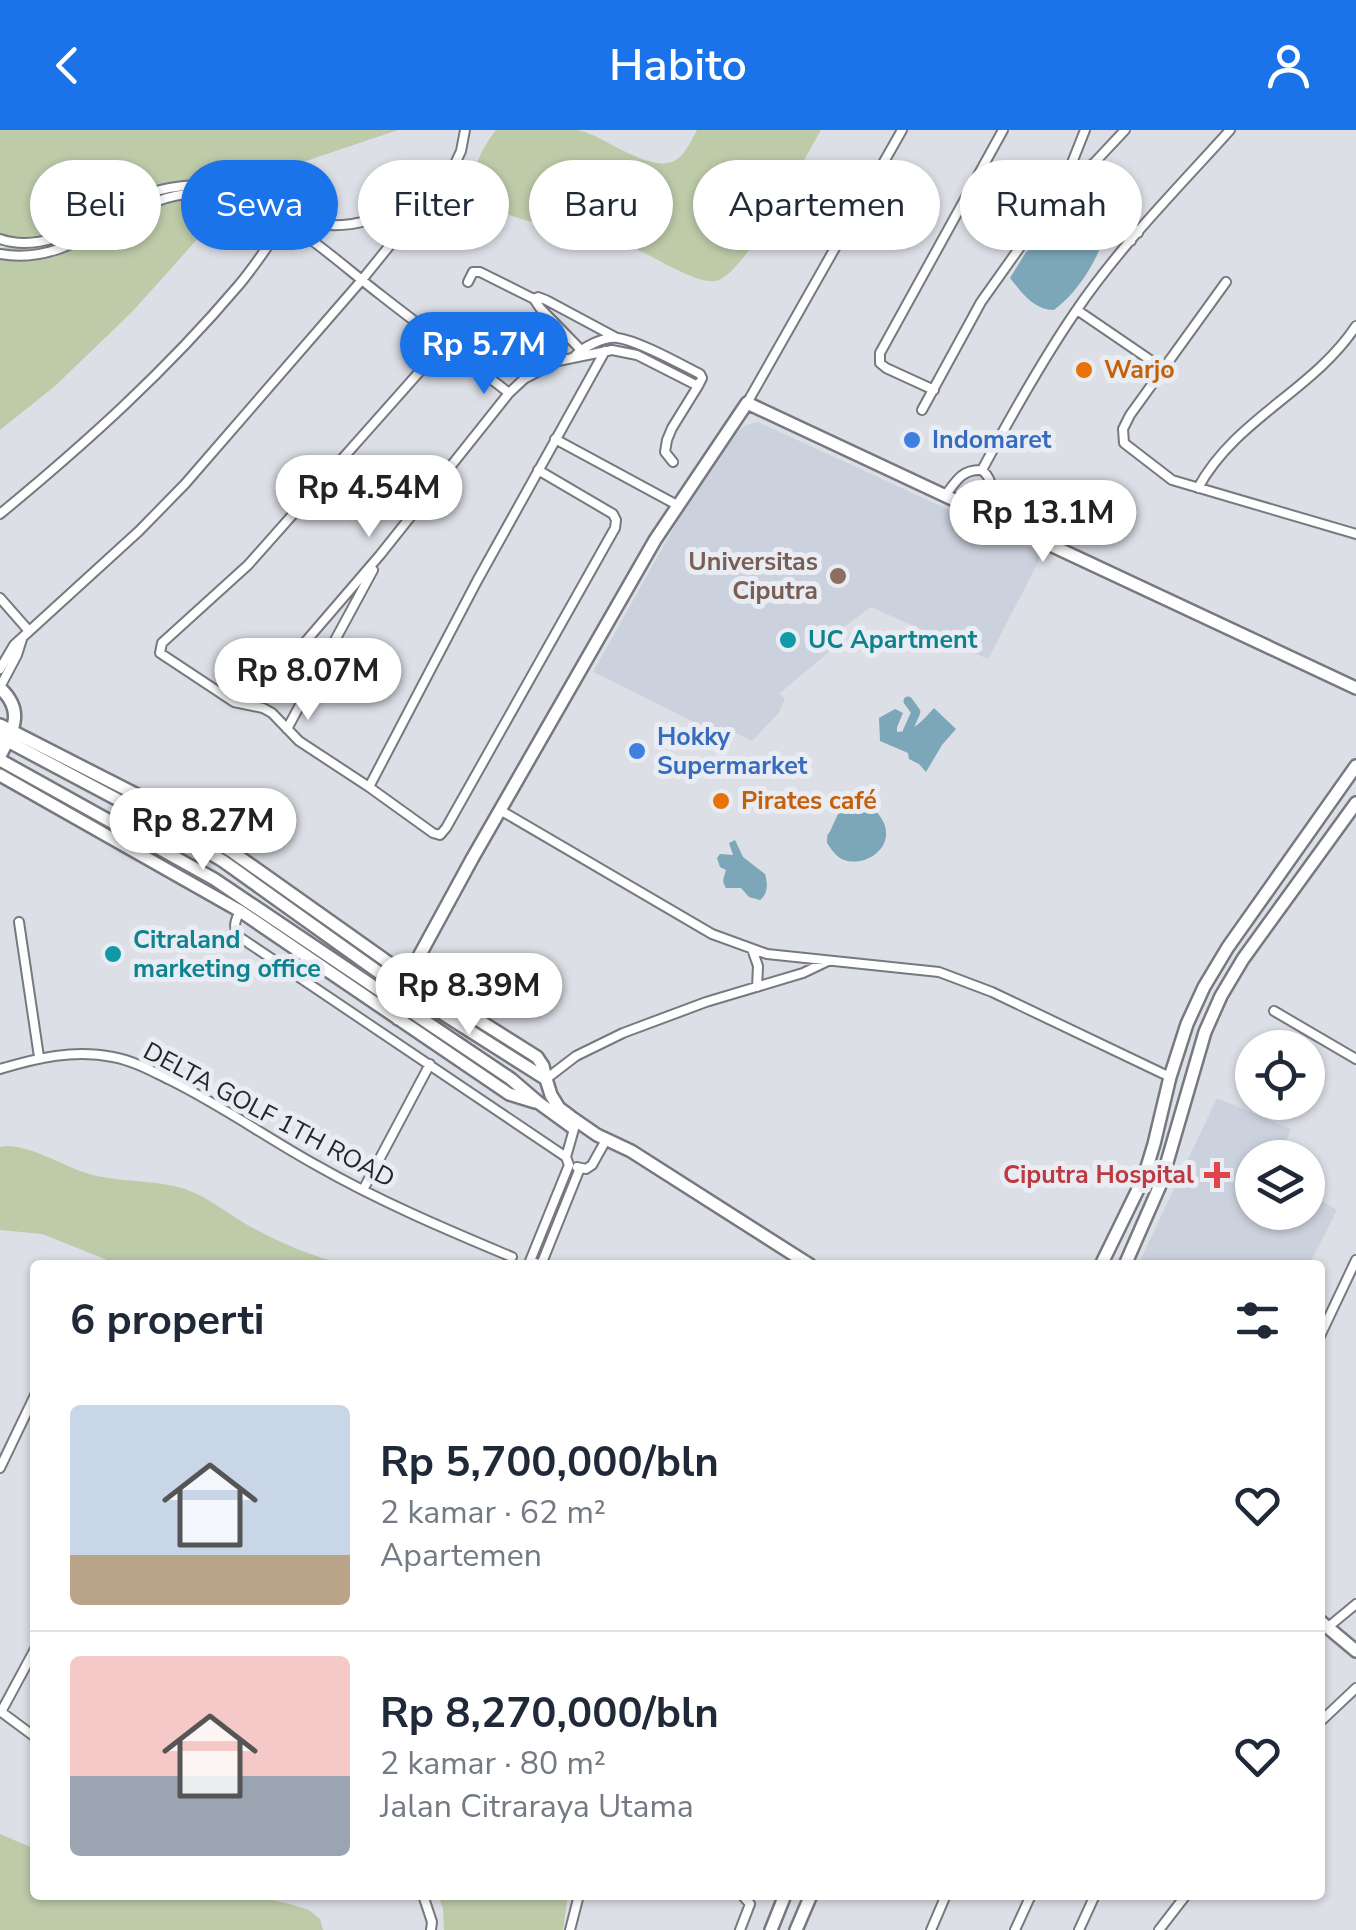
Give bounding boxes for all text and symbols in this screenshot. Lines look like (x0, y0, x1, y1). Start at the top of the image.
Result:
text: Habito (609, 35, 747, 96)
icon: back (40, 38, 95, 93)
icon: person (1261, 38, 1316, 93)
chip: Beli (30, 160, 161, 250)
chip: Sewa (181, 160, 338, 250)
chip: Filter (358, 160, 509, 250)
chip: Baru (529, 160, 673, 250)
chip: Apartemen (693, 160, 940, 250)
chip: Rumah (960, 160, 1142, 250)
pin: Rp 5.7M (392, 312, 576, 397)
text: Rp 5.7M (422, 323, 546, 366)
place label: Warjo (1104, 353, 1175, 387)
marker: Warjo (1073, 359, 1095, 381)
place label: Indomaret (932, 423, 1052, 457)
marker: Indomaret (901, 429, 923, 451)
pin: Rp 4.54M (266, 455, 472, 540)
text: Rp 4.54M (297, 466, 441, 509)
pin: Rp 13.1M (940, 480, 1146, 565)
text: Rp 13.1M (971, 491, 1115, 534)
place label: Universitas Ciputra (688, 545, 818, 608)
marker: Universitas Ciputra (827, 565, 849, 587)
place label: UC Apartment (808, 623, 978, 657)
marker: UC Apartment (777, 629, 799, 651)
pin: Rp 8.07M (205, 638, 411, 723)
text: Rp 8.07M (236, 649, 380, 692)
place label: Hokky Supermarket (657, 720, 808, 783)
marker: Hokky Supermarket (626, 740, 648, 762)
place label: Pirates café (741, 784, 877, 818)
pin: Rp 8.27M (100, 788, 306, 873)
marker: Pirates café (710, 790, 732, 812)
text: Rp 8.27M (131, 799, 275, 842)
place label: Citraland marketing office (133, 923, 321, 986)
marker: Citraland marketing office (102, 943, 124, 965)
pin: Rp 8.39M (366, 953, 572, 1038)
text: Rp 8.39M (397, 964, 541, 1007)
map controls (1235, 1030, 1325, 1230)
button: locate (1235, 1030, 1325, 1120)
street label: DELTA GOLF 1TH ROAD (137, 1034, 401, 1196)
button: layers (1235, 1140, 1325, 1230)
place label: Ciputra Hospital (1003, 1158, 1194, 1192)
marker: Ciputra Hospital (1204, 1162, 1230, 1188)
text: 6 properti (70, 1292, 265, 1349)
icon: filters (1230, 1293, 1285, 1348)
text: Rp 5,700,000/bln (380, 1434, 719, 1491)
icon: home (150, 1445, 270, 1565)
icon: heart (1230, 1478, 1285, 1533)
text: 2 kamar · 62 m² (380, 1491, 606, 1534)
text: Apartemen (380, 1534, 542, 1577)
text: Rp 8,270,000/bln (380, 1685, 719, 1742)
icon: home (150, 1696, 270, 1816)
icon: heart (1230, 1729, 1285, 1784)
text: 2 kamar · 80 m² (380, 1742, 606, 1785)
text: Jalan Citraraya Utama (380, 1785, 694, 1828)

